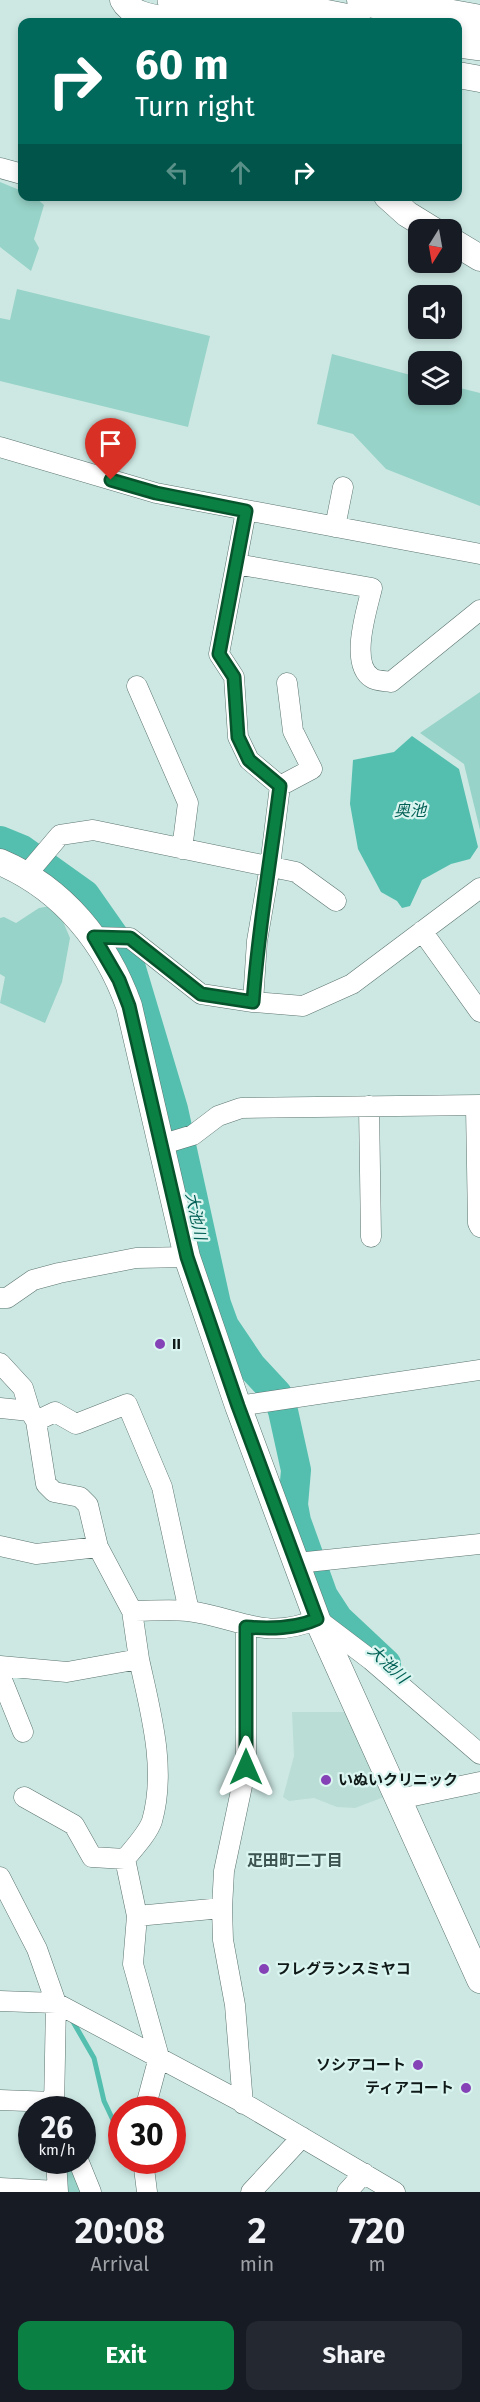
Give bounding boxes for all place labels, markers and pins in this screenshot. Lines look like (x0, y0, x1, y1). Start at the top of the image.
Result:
pin (85, 418, 136, 480)
place label: II (172, 1335, 181, 1353)
marker: II (153, 1337, 167, 1351)
place label: いぬいクリニック (338, 1771, 458, 1789)
marker: いぬいクリニック (319, 1773, 333, 1787)
place label: フレグランスミヤコ (276, 1960, 411, 1978)
marker: フレグランスミヤコ (257, 1962, 271, 1976)
place label: ソシアコート (316, 2056, 406, 2074)
marker: ソシアコート (411, 2058, 425, 2072)
place label: ティアコート (365, 2079, 454, 2097)
marker: ティアコート (459, 2081, 473, 2095)

